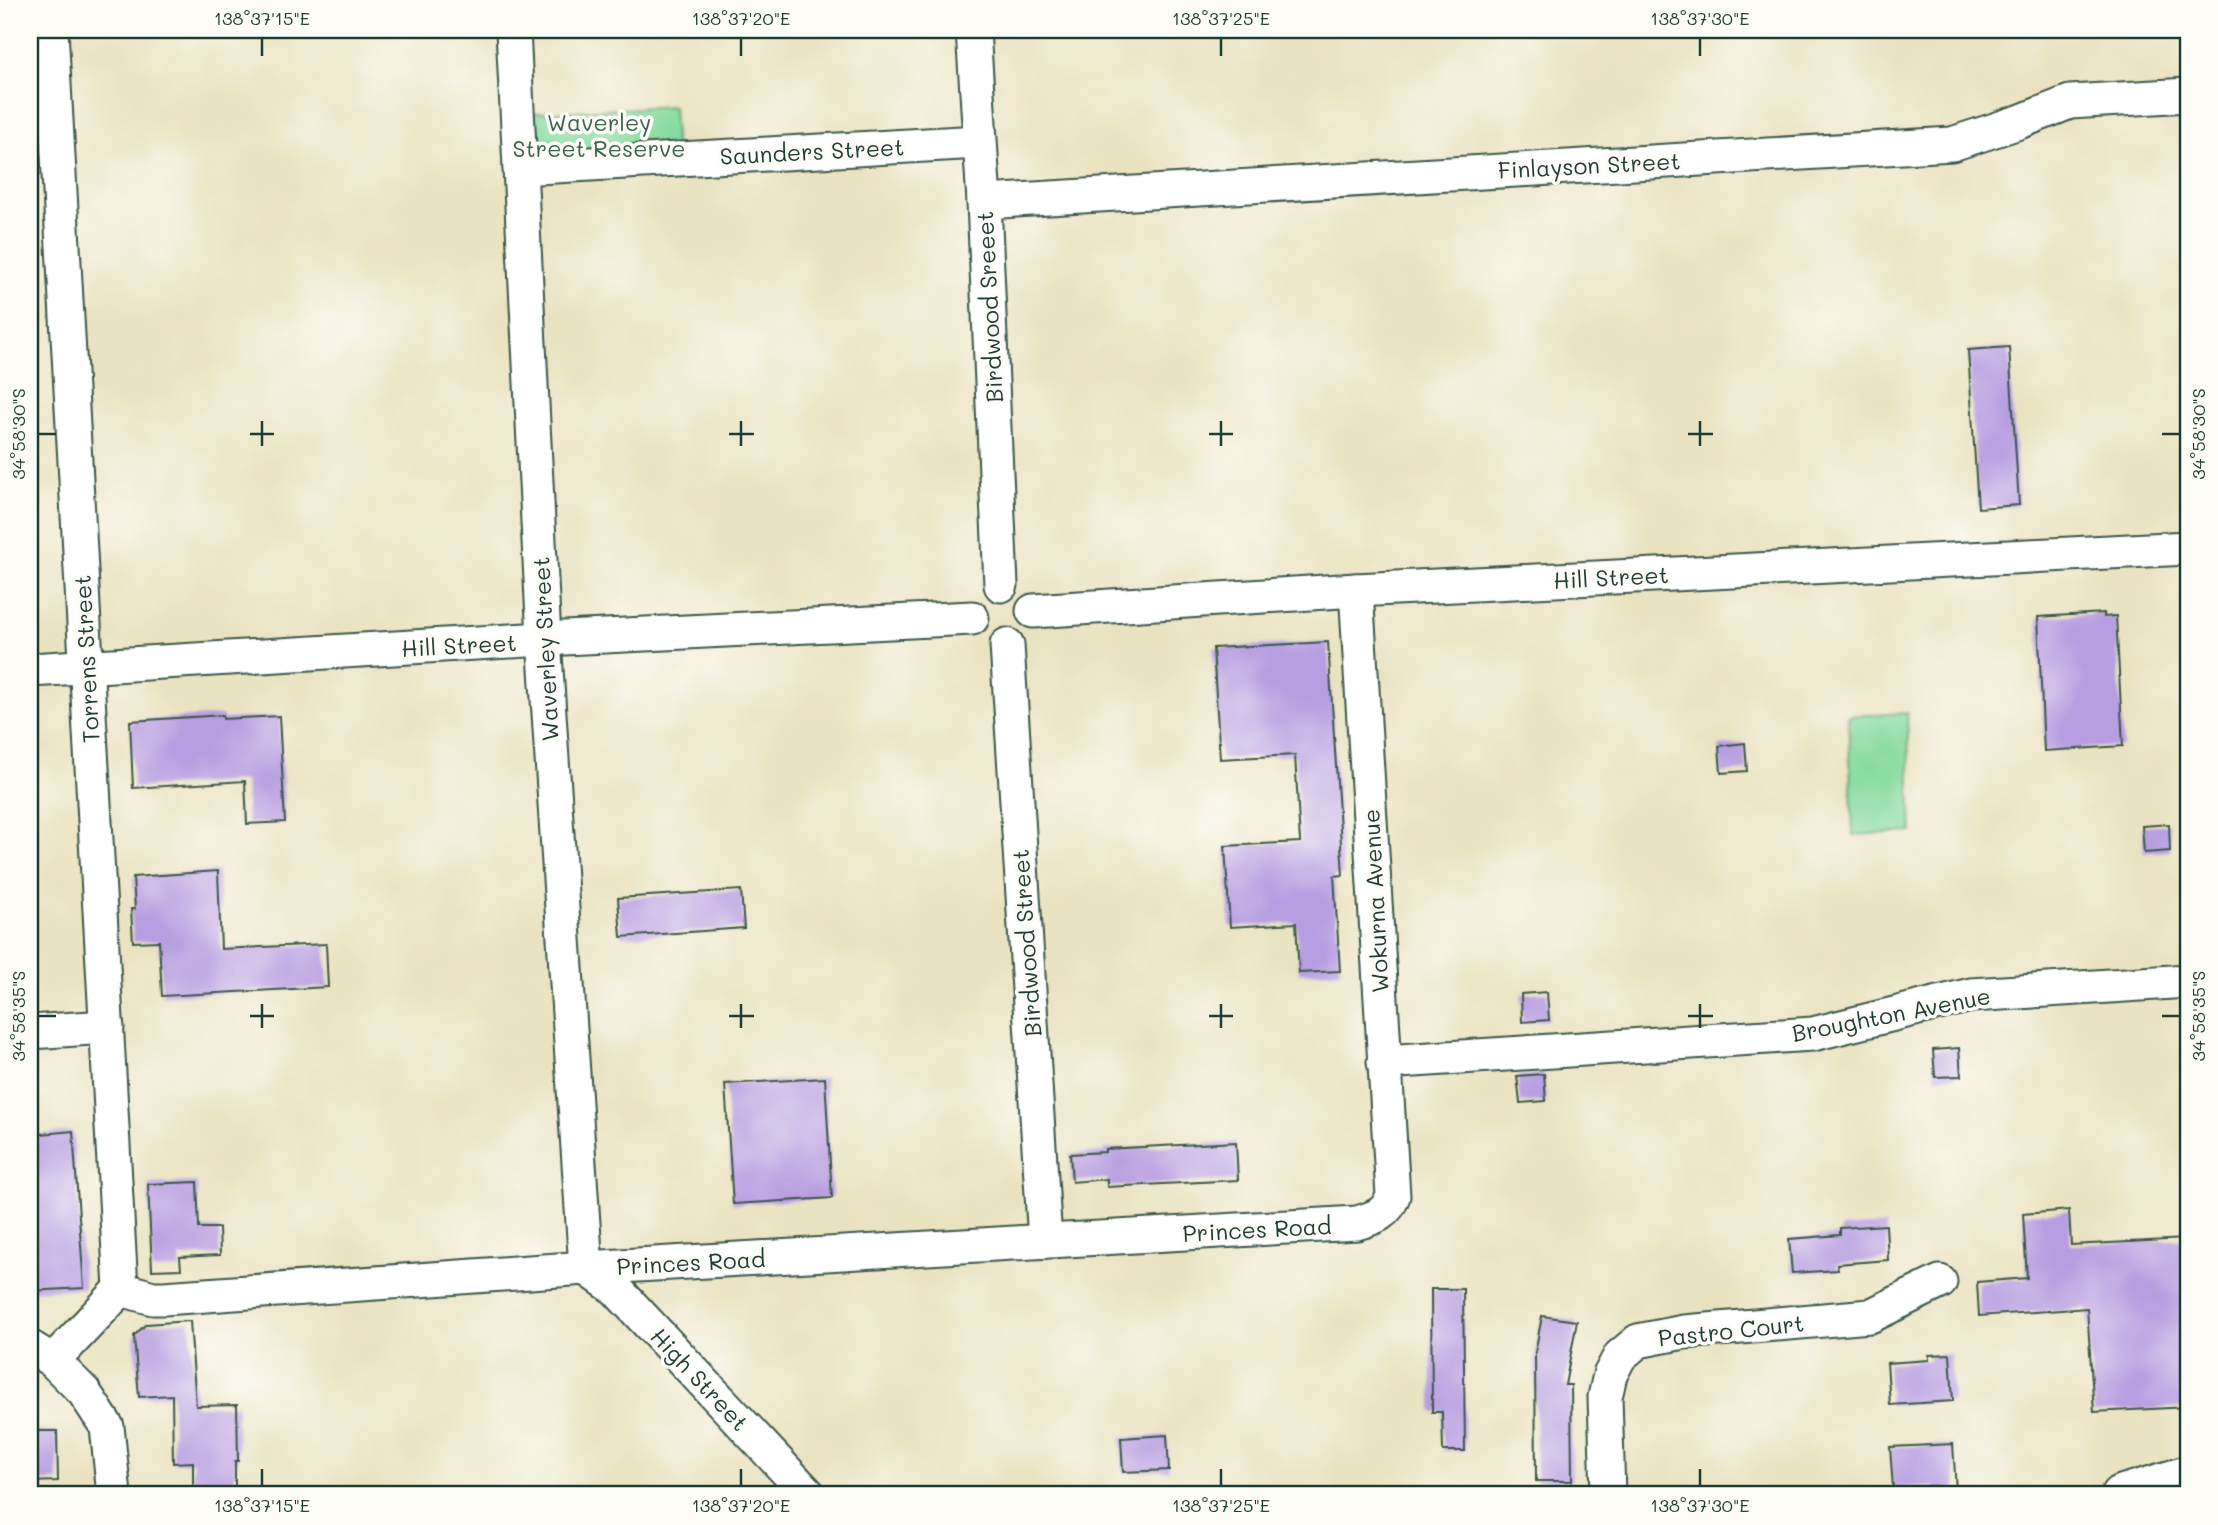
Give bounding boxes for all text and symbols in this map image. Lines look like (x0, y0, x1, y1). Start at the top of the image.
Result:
text: 138°37'15"E (214, 6, 310, 30)
text: 138°37'20"E (692, 6, 790, 30)
text: 138°37'25"E (1172, 6, 1270, 30)
text: 138°37'30"E (1650, 6, 1750, 30)
park label: Waverley Street Reserve (513, 107, 685, 163)
street label: Saunders Street (719, 131, 905, 171)
street label: Finlayson Street (1497, 145, 1681, 185)
street label: Birdwood Sreeet (969, 210, 1009, 404)
text: 34°58'30"S (6, 388, 30, 480)
text: 34°58'30"S (2186, 388, 2210, 480)
street label: Waverley Street (525, 556, 565, 742)
street label: Hill Street (1553, 559, 1669, 595)
street label: Torrens Street (67, 574, 105, 744)
street label: Hill Street (401, 627, 517, 663)
street label: Wokurna Avenue (1355, 808, 1395, 994)
street label: Birdwood Street (1004, 848, 1048, 1038)
text: 34°58'35"S (6, 971, 30, 1061)
text: 34°58'35"S (2186, 971, 2210, 1061)
street label: Broughton Avenue (1789, 980, 1993, 1048)
street label: Princes Road (1182, 1210, 1332, 1248)
street label: Princes Road (616, 1243, 766, 1281)
street label: Pastro Court (1657, 1307, 1805, 1353)
street label: High Street (645, 1321, 755, 1437)
text: 138°37'15"E (214, 1493, 310, 1517)
text: 138°37'20"E (692, 1493, 790, 1517)
text: 138°37'25"E (1172, 1493, 1270, 1517)
text: 138°37'30"E (1650, 1493, 1750, 1517)

